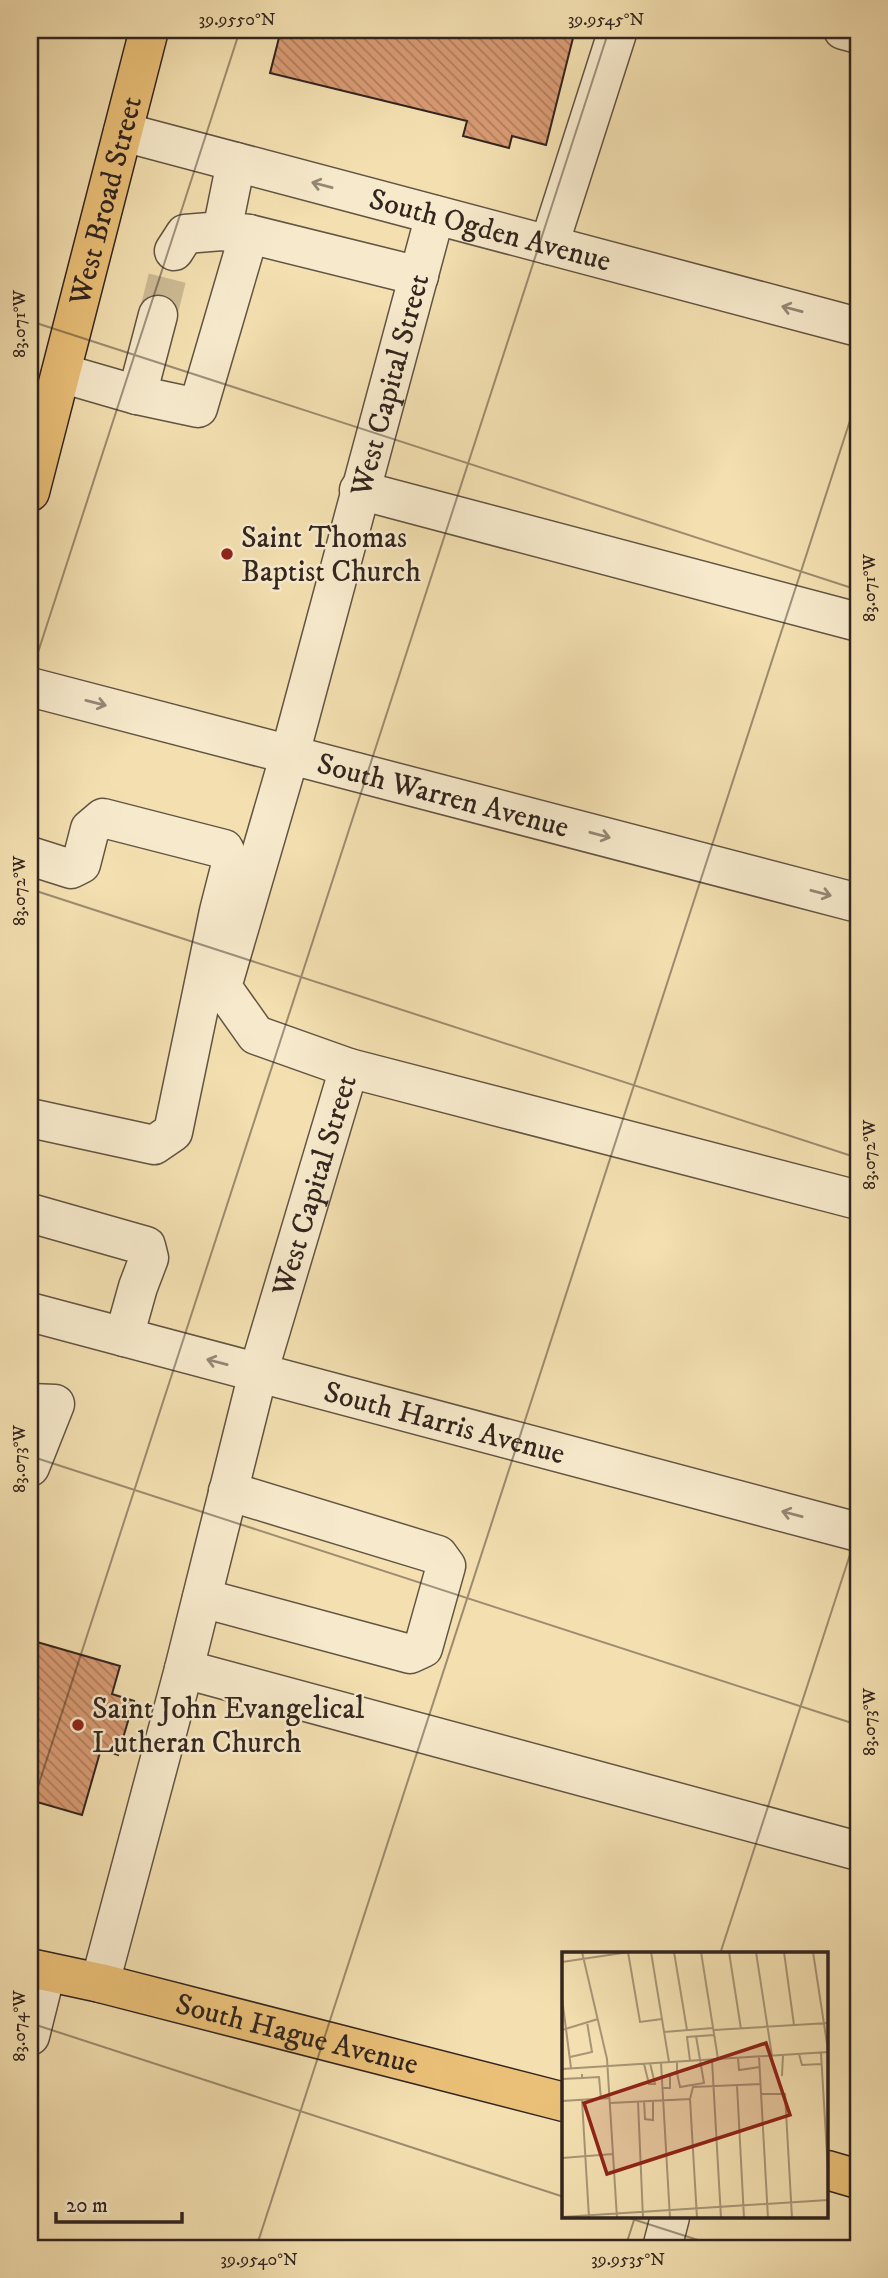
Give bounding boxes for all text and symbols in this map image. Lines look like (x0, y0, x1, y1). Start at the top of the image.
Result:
text: 39.9550°N (198, 9, 276, 31)
text: 39.9545°N (568, 9, 645, 31)
street label: West Broad Street (62, 93, 151, 310)
one-way arrow (311, 178, 333, 191)
street label: South Ogden Avenue (365, 181, 615, 281)
street label: West Capital Street (343, 270, 438, 501)
text: 83.071°W (9, 289, 31, 358)
one-way arrow (781, 302, 804, 315)
place label: Saint Thomas Baptist Church (241, 520, 421, 591)
marker: Saint Thomas Baptist Church (219, 546, 235, 562)
text: 83.071°W (859, 553, 881, 622)
one-way arrow (84, 697, 107, 710)
street label: South Warren Avenue (313, 746, 573, 847)
one-way arrow (589, 829, 611, 842)
text: 83.072°W (9, 855, 31, 926)
one-way arrow (809, 887, 831, 900)
street label: West Capital Street (265, 1071, 366, 1302)
text: 83.072°W (859, 1119, 881, 1190)
one-way arrow (206, 1355, 229, 1368)
street label: South Harris Avenue (320, 1374, 569, 1473)
text: 83.073°W (9, 1424, 31, 1493)
one-way arrow (781, 1507, 803, 1520)
text: 83.073°W (859, 1687, 881, 1756)
place label: Saint John Evangelical Lutheran Church (92, 1691, 364, 1762)
marker: Saint John Evangelical Lutheran Church (70, 1717, 86, 1733)
inset map (562, 1952, 828, 2218)
street label: South Hague Avenue (171, 1986, 422, 2084)
text: 83.074°W (9, 1990, 31, 2062)
scale bar (56, 2180, 182, 2224)
text: 20 m (66, 2193, 108, 2219)
text: 39.9540°N (220, 2249, 298, 2271)
text: 39.9535°N (591, 2249, 665, 2271)

